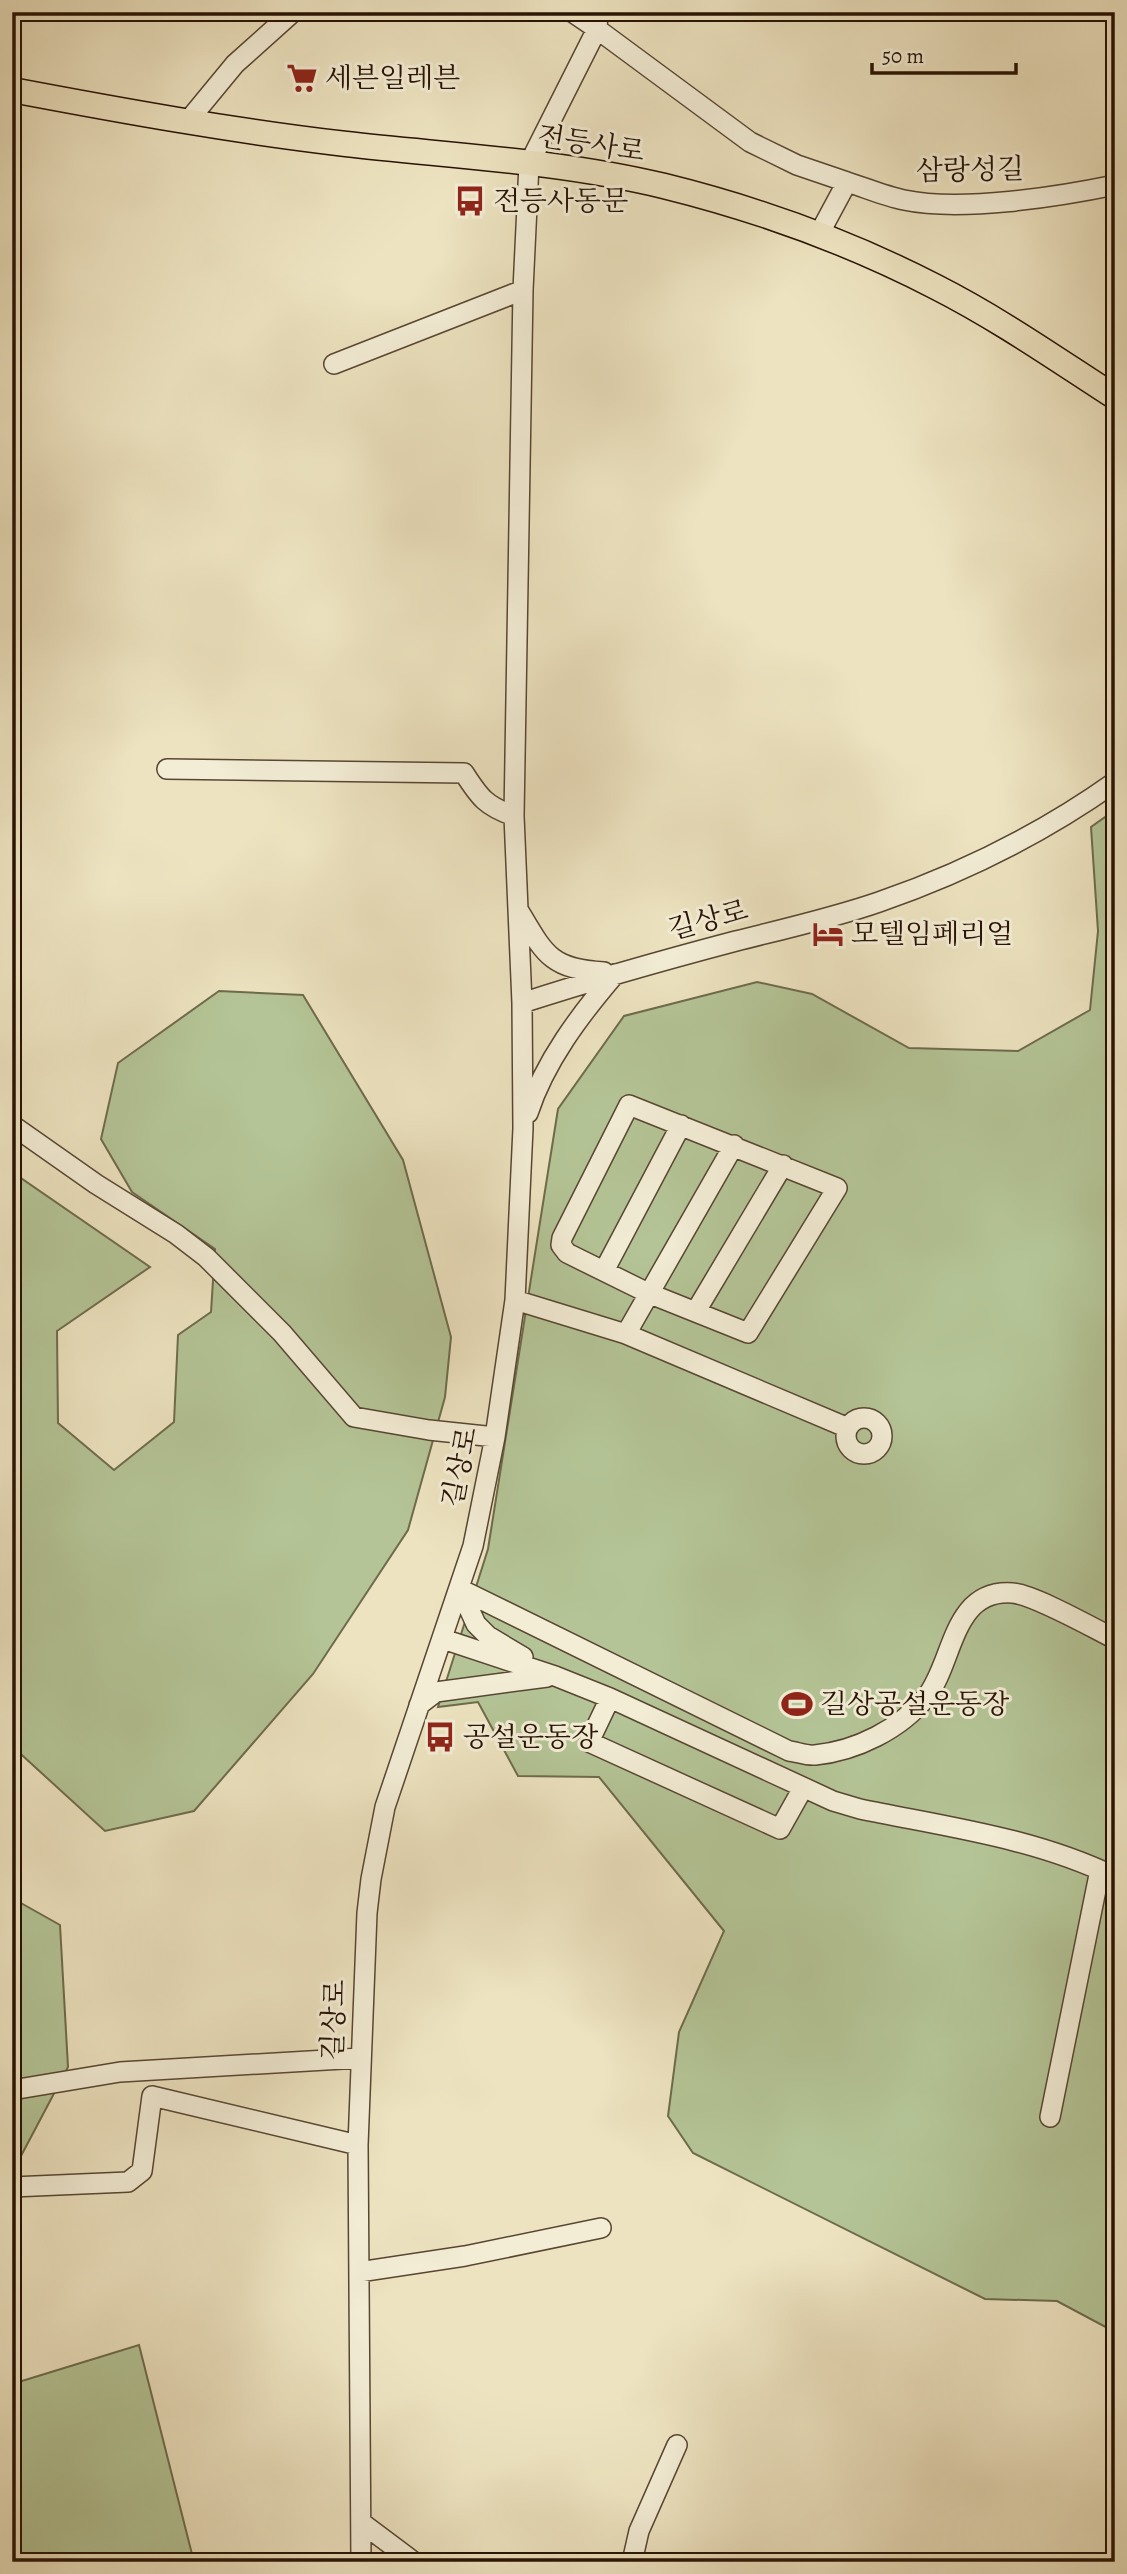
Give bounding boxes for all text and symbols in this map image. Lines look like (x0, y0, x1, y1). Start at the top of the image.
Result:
scale bar (872, 32, 1015, 76)
text: 50 m (882, 42, 924, 70)
place label: 세븐일레븐 (325, 59, 460, 97)
supermarket icon: 세븐일레븐 (285, 61, 319, 95)
street label: 전등사로 (535, 117, 647, 171)
street label: 삼랑성길 (916, 150, 1024, 190)
place label: 전등사동문 (493, 182, 628, 220)
bus stop icon: 전등사동문 (453, 184, 487, 218)
street label: 길상로 (664, 891, 752, 949)
place label: 모텔임페리얼 (851, 915, 1013, 953)
hotel icon: 모텔임페리얼 (811, 917, 845, 951)
street label: 길상로 (434, 1424, 486, 1510)
place label: 길상공설운동장 (820, 1685, 1009, 1723)
sports icon: 길상공설운동장 (780, 1687, 814, 1721)
place label: 공설운동장 (463, 1718, 598, 1756)
bus stop icon: 공설운동장 (423, 1720, 457, 1754)
street label: 길상로 (314, 1979, 354, 2061)

